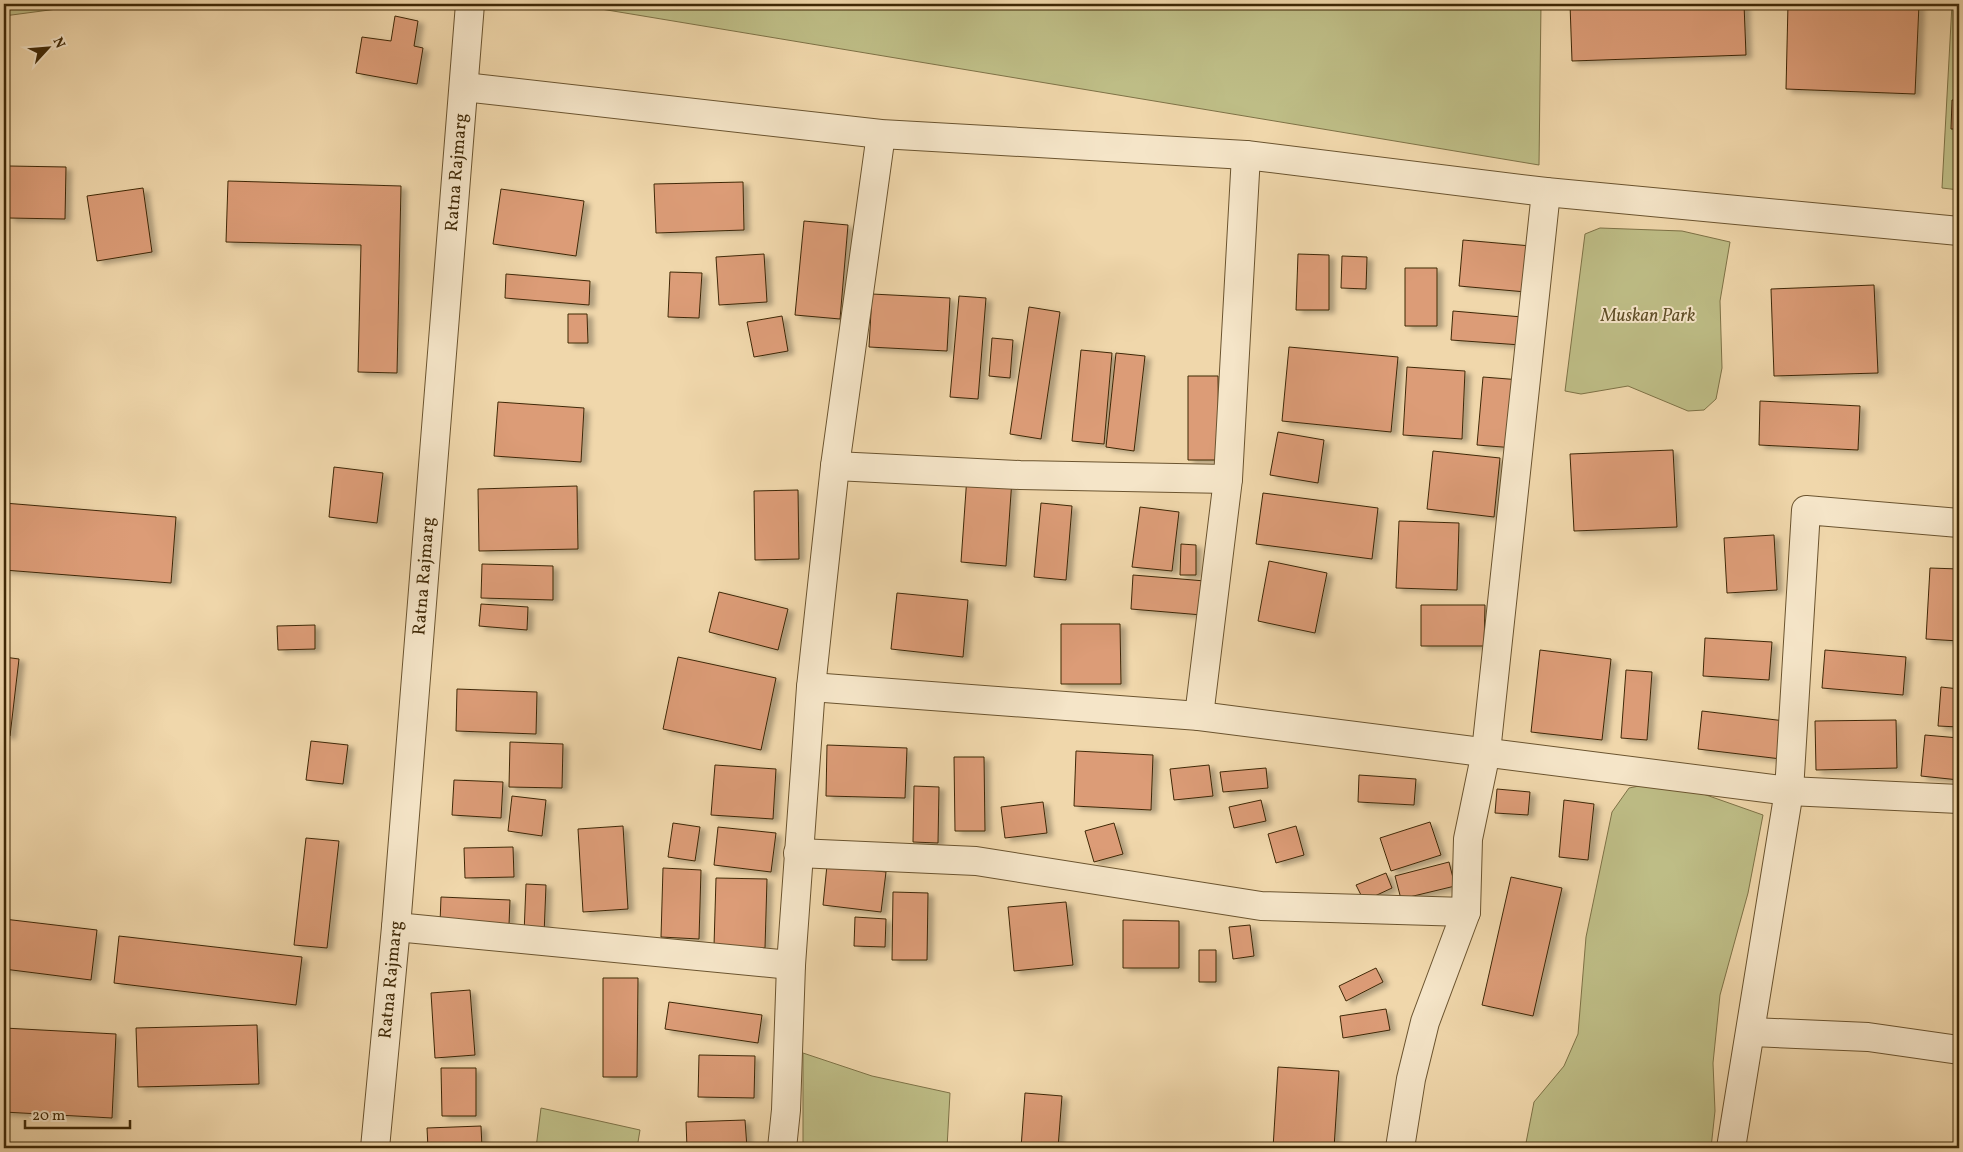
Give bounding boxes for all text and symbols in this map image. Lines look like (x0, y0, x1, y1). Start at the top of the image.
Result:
north arrow (22, 22, 72, 72)
text: N (48, 34, 69, 52)
street label: Ratna Rajmarg (439, 112, 474, 233)
park label: Muskan Park (1600, 304, 1695, 329)
street label: Ratna Rajmarg (407, 516, 441, 636)
street label: Ratna Rajmarg (373, 920, 409, 1040)
scale bar (25, 1097, 130, 1129)
text: 20 m (32, 1106, 65, 1127)

